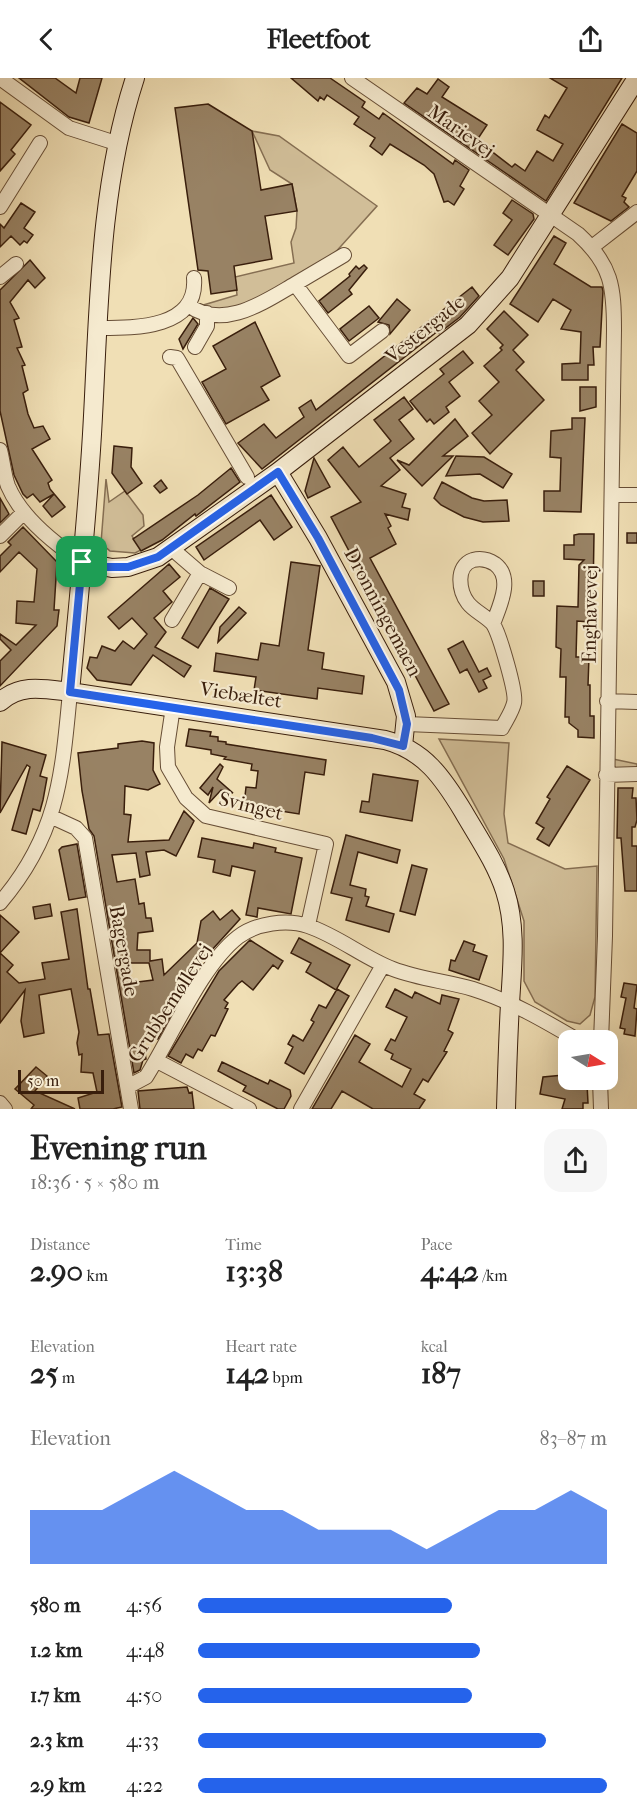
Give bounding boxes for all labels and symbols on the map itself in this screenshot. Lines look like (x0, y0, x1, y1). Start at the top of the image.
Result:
street label: Marievej (423, 100, 499, 162)
street label: Vestergade (380, 290, 469, 369)
pin (56, 536, 107, 587)
street label: Dronningemaen (339, 544, 427, 681)
street label: Enghavevej (578, 565, 602, 663)
street label: Viebæltet (197, 677, 284, 713)
street label: Svinget (217, 787, 285, 825)
street label: Bagergade (105, 904, 143, 998)
street label: Grubbemøllevej (123, 940, 217, 1066)
north arrow (558, 1030, 618, 1090)
scale bar (18, 1067, 104, 1094)

